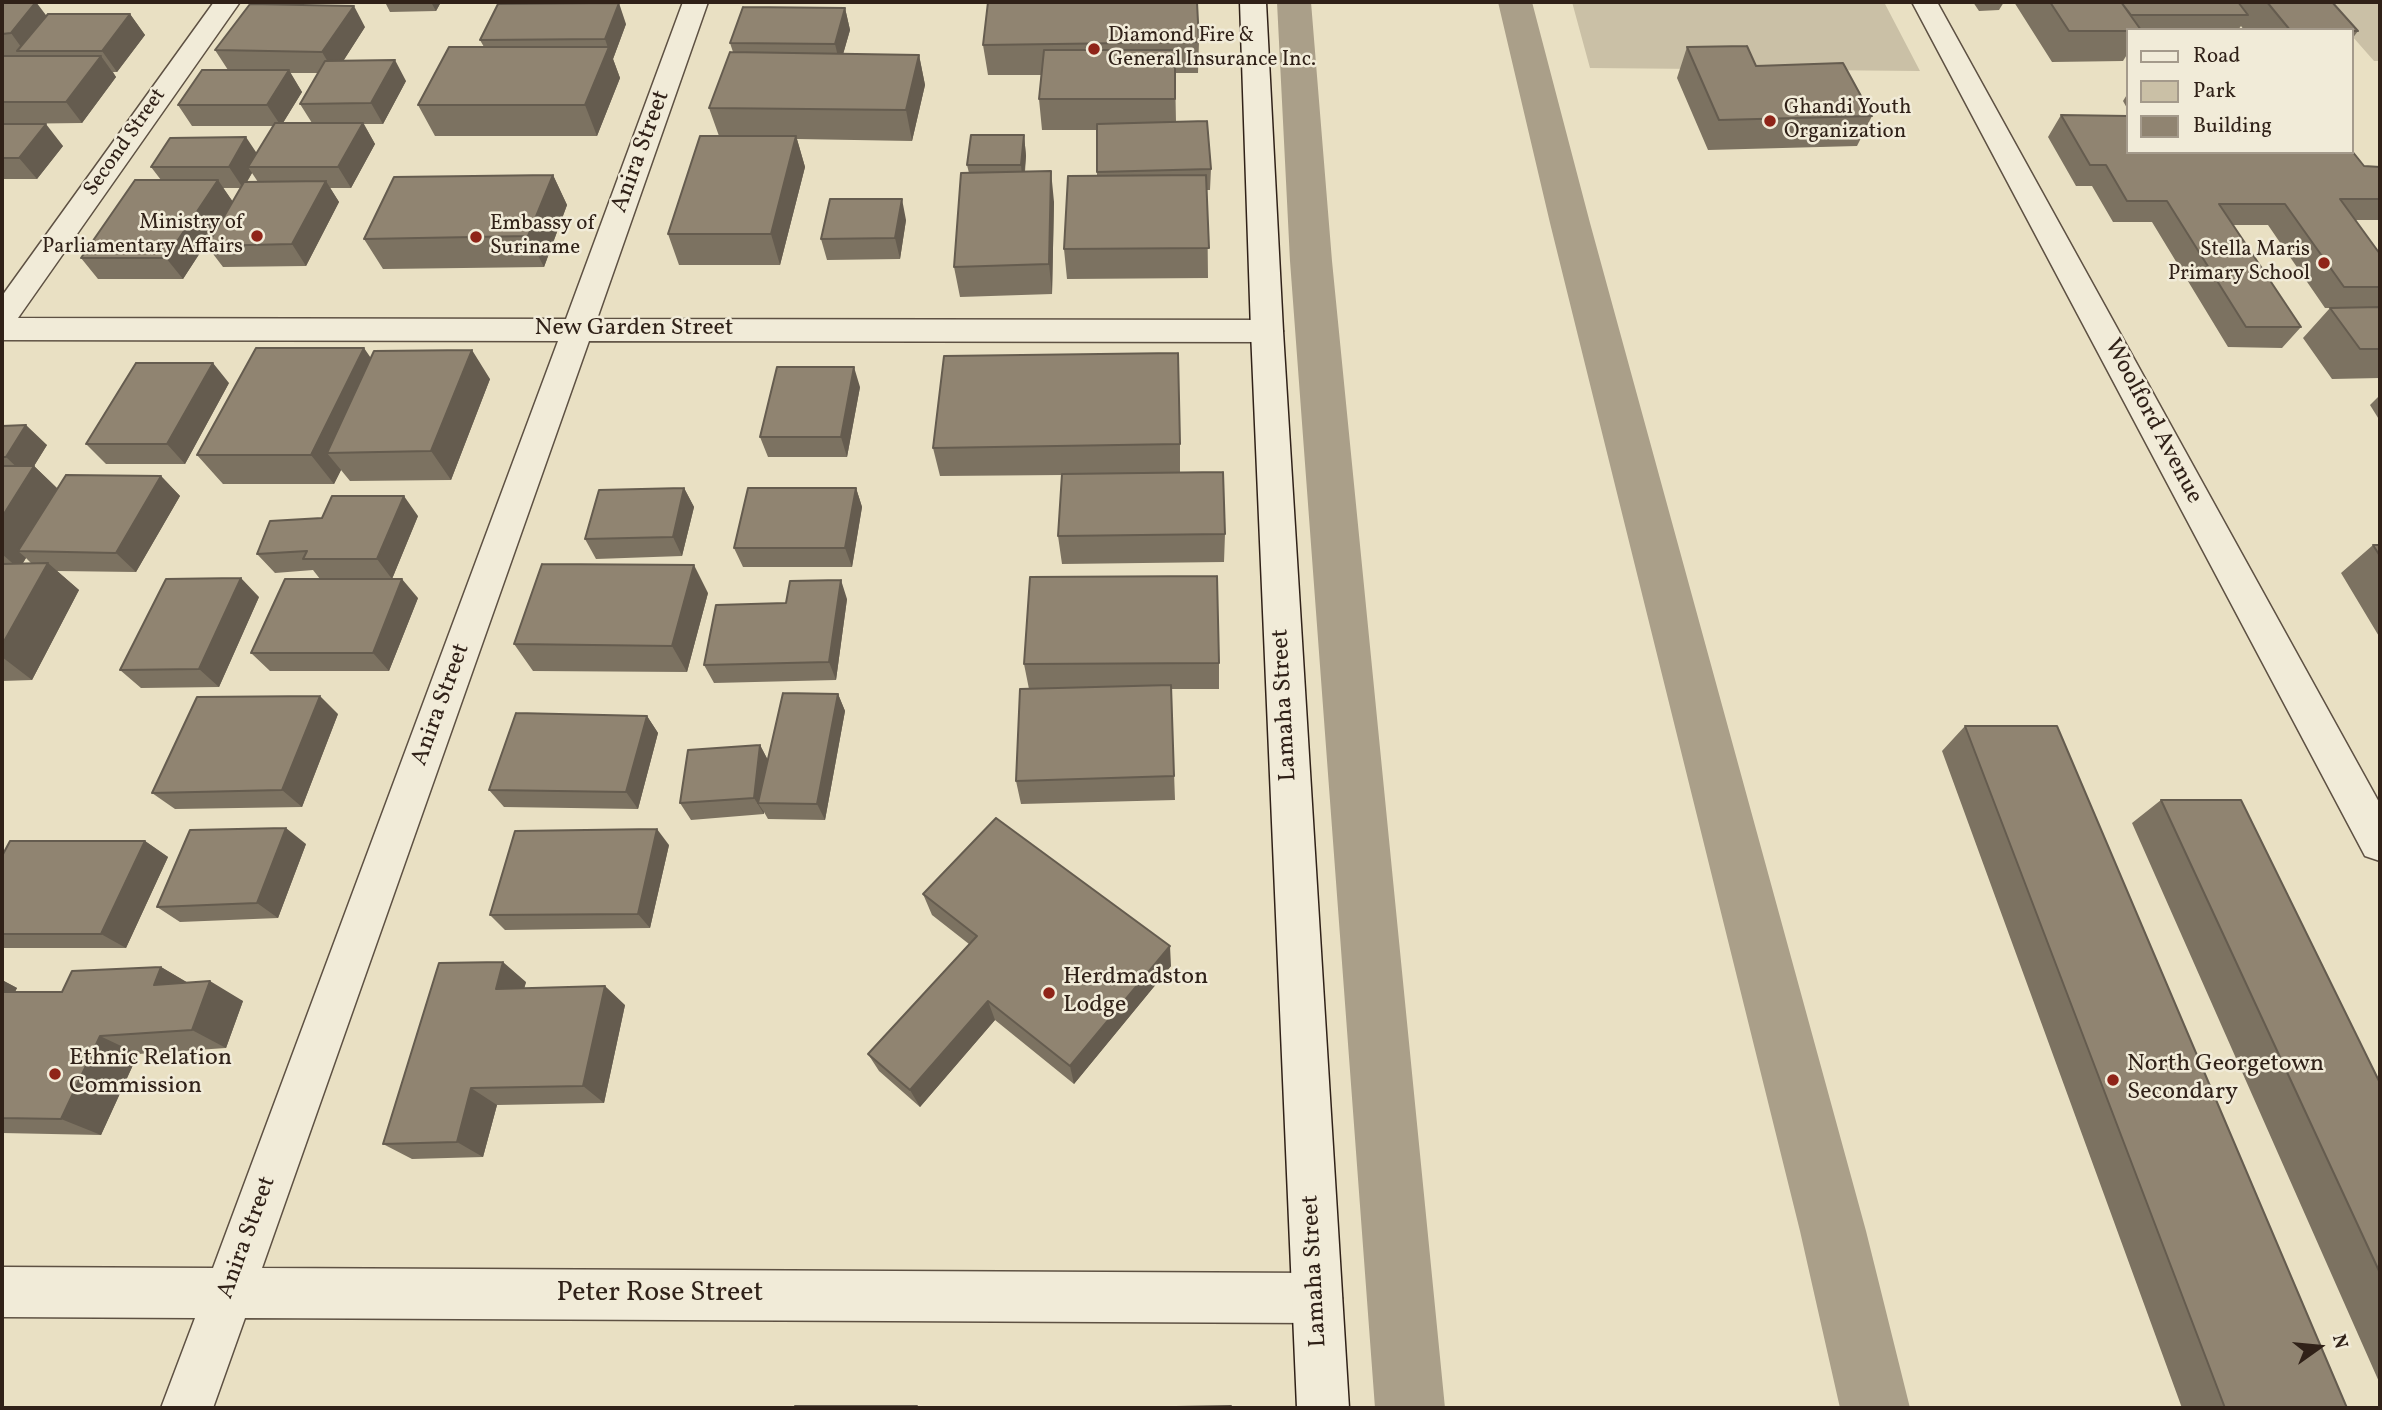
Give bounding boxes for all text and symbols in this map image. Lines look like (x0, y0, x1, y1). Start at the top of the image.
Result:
place label: Diamond Fire & General Insurance Inc. (1108, 24, 1316, 74)
legend (2126, 28, 2354, 154)
marker: Diamond Fire & General Insurance Inc. (1086, 41, 1102, 57)
text: Road (2193, 42, 2240, 71)
text: Park (2193, 77, 2236, 106)
street label: Second Street (80, 84, 172, 202)
street label: Anira Street (607, 87, 677, 217)
place label: Ghandi Youth Organization (1784, 96, 1911, 146)
text: Building (2193, 112, 2272, 141)
marker: Ghandi Youth Organization (1762, 113, 1778, 129)
place label: Ministry of Parliamentary Affairs (42, 211, 243, 261)
place label: Embassy of Suriname (490, 212, 595, 262)
marker: Ministry of Parliamentary Affairs (249, 228, 265, 244)
marker: Embassy of Suriname (468, 229, 484, 245)
place label: Stella Maris Primary School (2168, 238, 2310, 288)
marker: Stella Maris Primary School (2316, 255, 2332, 271)
street label: New Garden Street (535, 316, 733, 344)
street label: Woolford Avenue (2096, 335, 2208, 509)
street label: Lamaha Street (1268, 628, 1304, 782)
street label: Anira Street (407, 640, 477, 770)
place label: Herdmadston Lodge (1063, 965, 1208, 1021)
marker: Herdmadston Lodge (1041, 985, 1057, 1001)
place label: Ethnic Relation Commission (69, 1046, 232, 1102)
place label: North Georgetown Secondary (2127, 1052, 2324, 1108)
marker: Ethnic Relation Commission (47, 1066, 63, 1082)
marker: North Georgetown Secondary (2105, 1072, 2121, 1088)
street label: Anira Street (213, 1173, 283, 1303)
street label: Lamaha Street (1298, 1194, 1334, 1348)
street label: Peter Rose Street (557, 1278, 763, 1312)
north arrow (2284, 1312, 2354, 1382)
text: N (2325, 1332, 2354, 1352)

